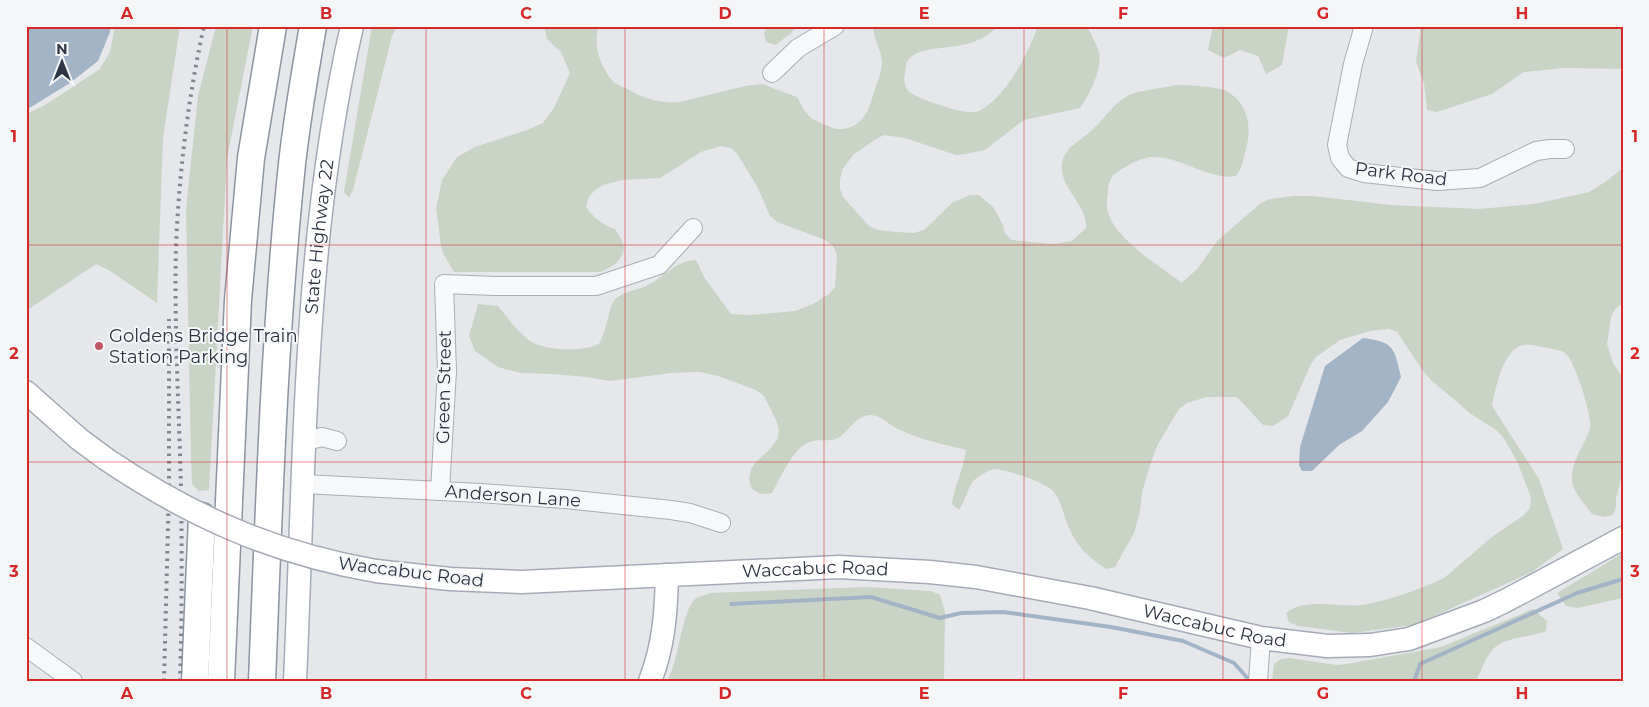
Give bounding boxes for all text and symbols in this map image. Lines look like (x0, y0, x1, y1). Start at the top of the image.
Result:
text: A (120, 4, 134, 23)
text: B (320, 4, 332, 23)
text: C (520, 4, 532, 23)
text: D (718, 4, 732, 23)
text: E (919, 4, 929, 23)
text: F (1118, 4, 1128, 23)
text: G (1317, 4, 1329, 23)
text: H (1516, 4, 1528, 23)
north arrow (38, 38, 88, 88)
text: N (56, 40, 68, 58)
text: 1 (11, 127, 17, 146)
text: 1 (1632, 127, 1638, 146)
street label: Park Road (1354, 157, 1448, 191)
street label: State Highway 22 (300, 158, 339, 315)
place label: Goldens Bridge Train Station Parking (109, 325, 298, 368)
street label: Green Street (432, 330, 456, 444)
marker: Goldens Bridge Train Station Parking (93, 340, 105, 352)
text: 2 (9, 344, 19, 363)
text: 2 (1630, 344, 1640, 363)
street label: Anderson Lane (444, 480, 582, 512)
street label: Waccabuc Road (337, 552, 485, 592)
street label: Waccabuc Road (741, 556, 889, 583)
text: 3 (8, 562, 19, 581)
text: 3 (1629, 562, 1640, 581)
street label: Waccabuc Road (1141, 600, 1288, 652)
text: A (120, 684, 134, 703)
text: B (320, 684, 332, 703)
text: C (520, 684, 532, 703)
text: D (718, 684, 732, 703)
text: E (919, 684, 929, 703)
text: F (1118, 684, 1128, 703)
text: G (1317, 684, 1329, 703)
text: H (1516, 684, 1528, 703)

